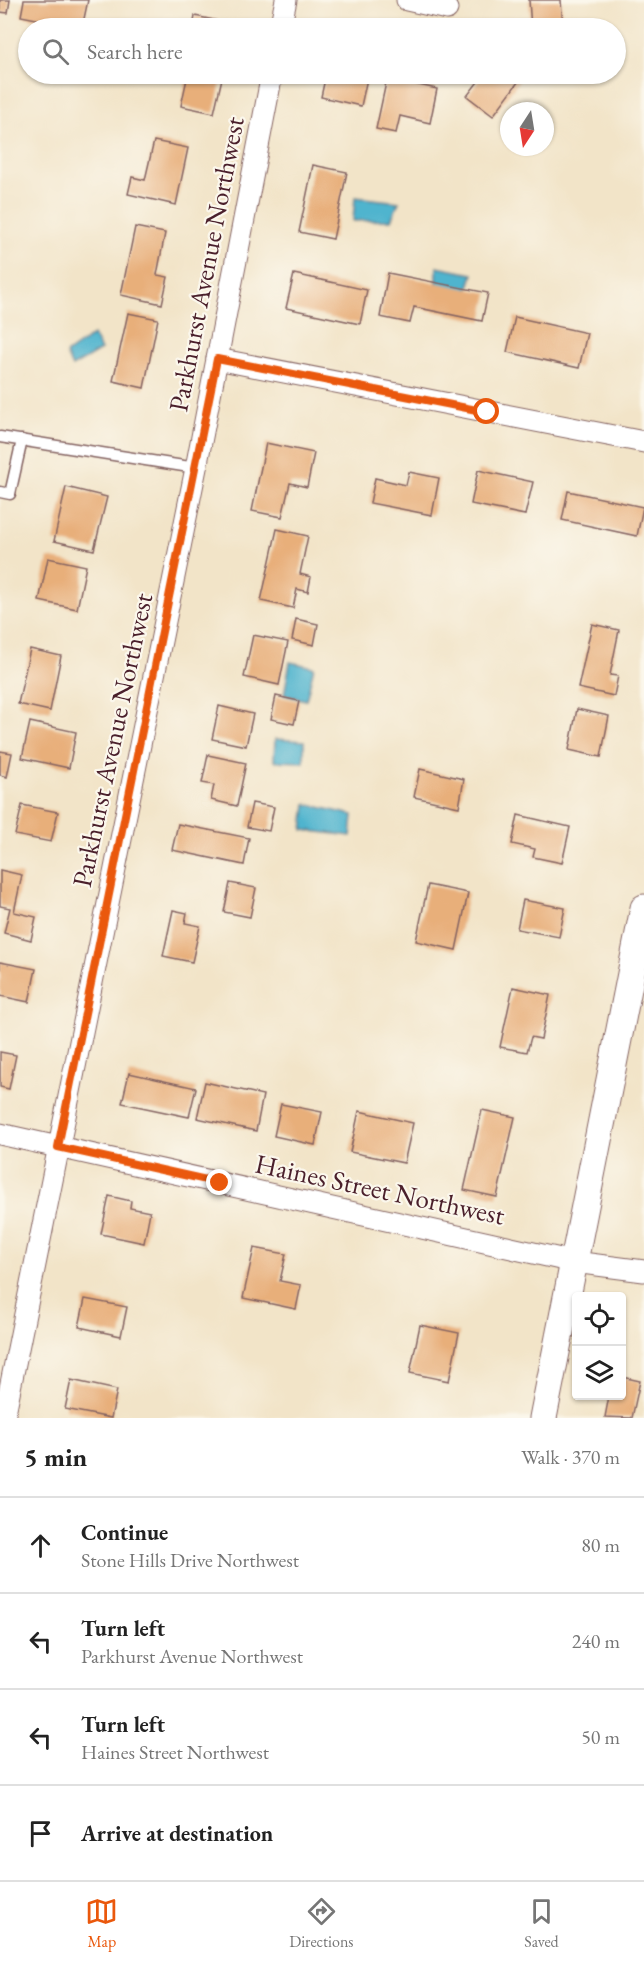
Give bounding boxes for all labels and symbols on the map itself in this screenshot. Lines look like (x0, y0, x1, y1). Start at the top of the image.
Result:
north arrow (500, 102, 554, 156)
street label: Parkhurst Avenue Northwest (160, 113, 252, 414)
route start (473, 398, 499, 424)
street label: Parkhurst Avenue Northwest (64, 589, 160, 890)
street label: Haines Street Northwest (252, 1145, 508, 1233)
route end (206, 1169, 232, 1195)

